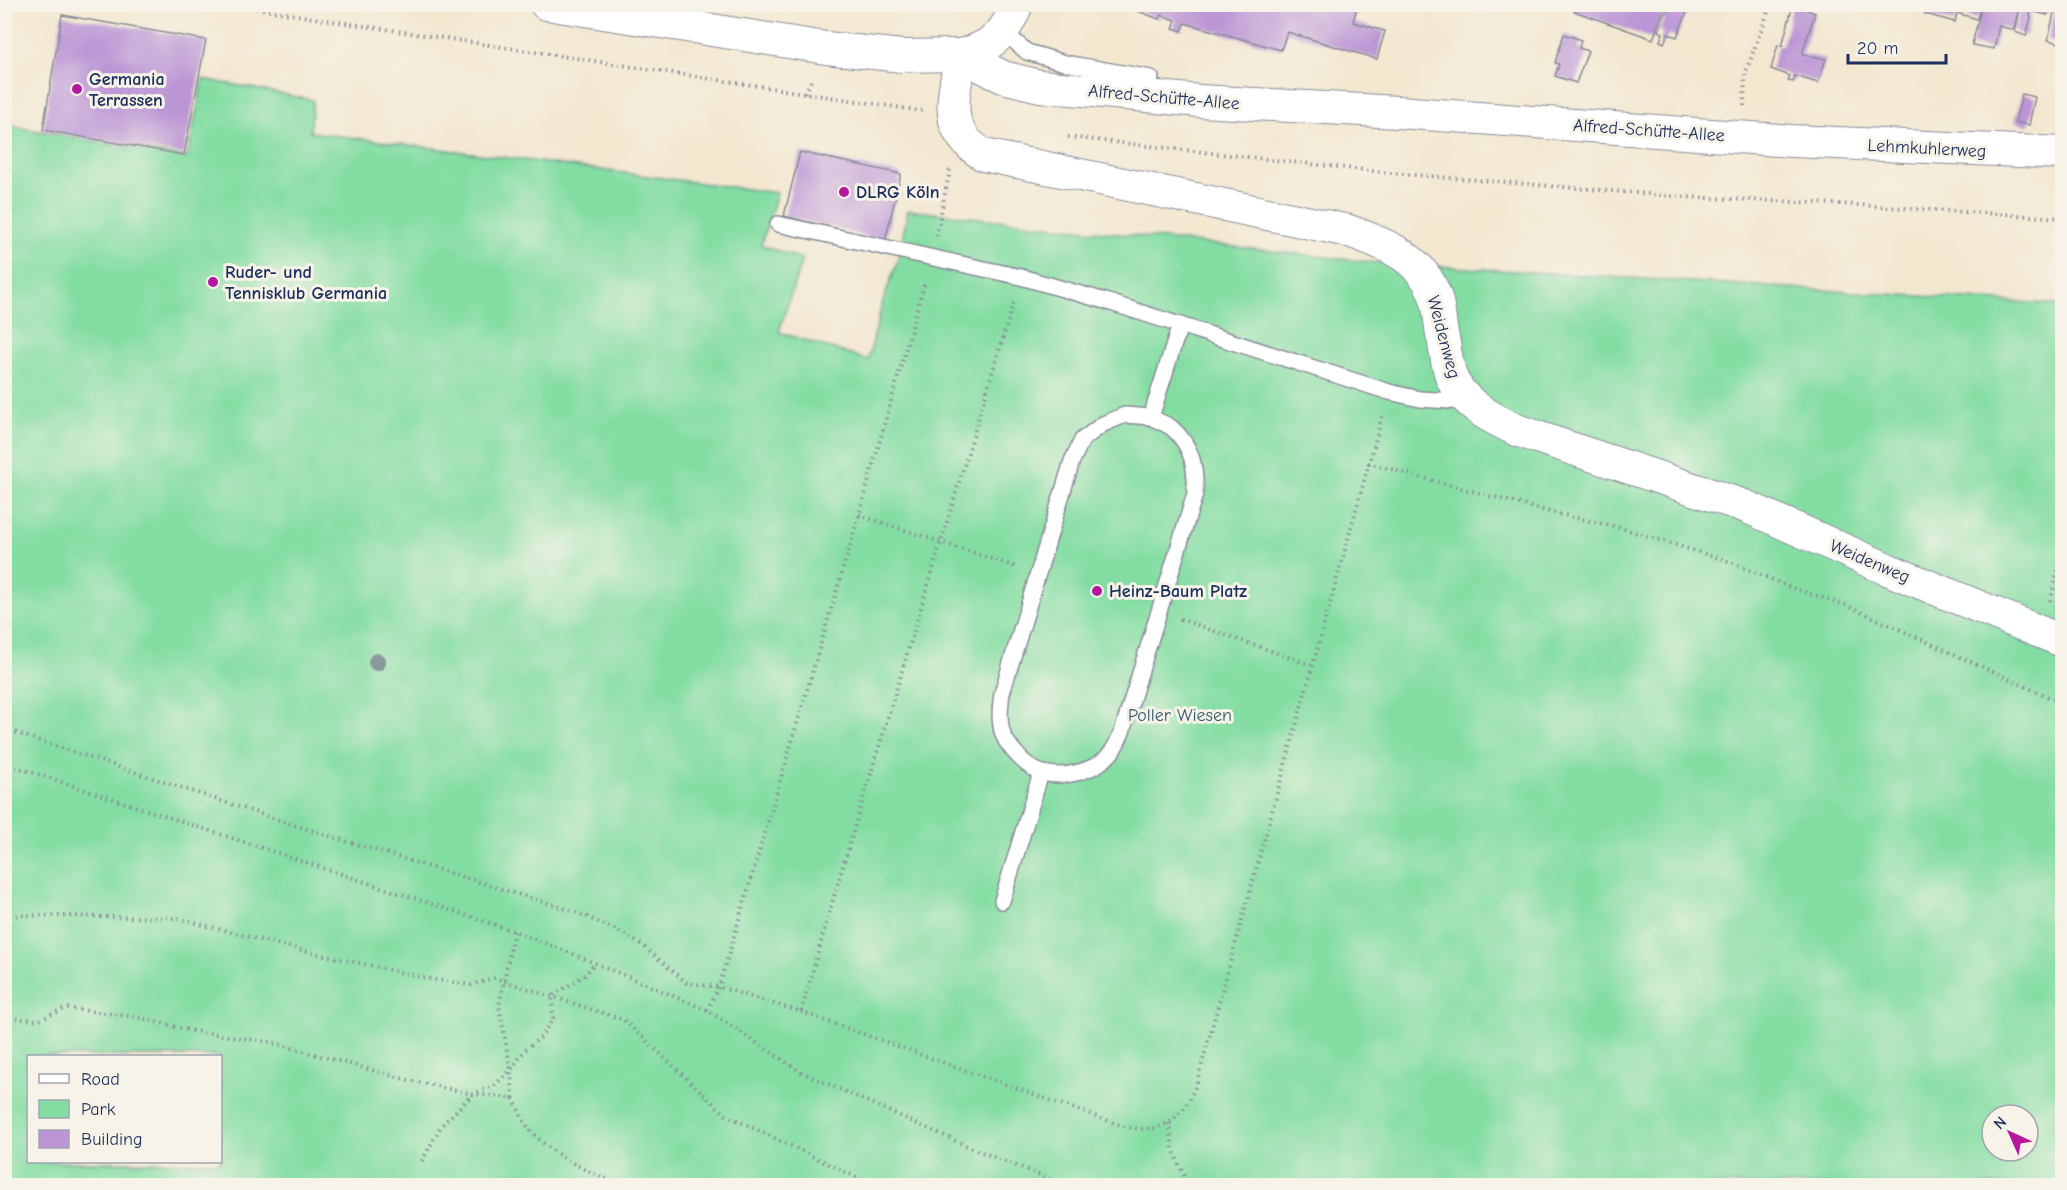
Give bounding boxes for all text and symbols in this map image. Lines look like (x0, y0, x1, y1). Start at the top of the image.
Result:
scale bar (1848, 27, 1946, 65)
text: 20 m (1857, 38, 1898, 59)
place label: Germania Terrassen (89, 69, 165, 111)
street label: Alfred-Schütte-Allee (1087, 80, 1241, 115)
marker: Germania Terrassen (70, 82, 84, 96)
street label: Alfred-Schütte-Allee (1572, 115, 1725, 146)
street label: Lehmkuhlerweg (1867, 135, 1987, 162)
place label: DLRG Köln (856, 182, 940, 203)
marker: DLRG Köln (837, 185, 851, 199)
place label: Ruder- und Tennisklub Germania (225, 262, 387, 304)
marker: Ruder- und Tennisklub Germania (206, 275, 220, 289)
street label: Weidenweg (1422, 293, 1465, 381)
street label: Weidenweg (1827, 535, 1913, 588)
place label: Heinz-Baum Platz (1109, 581, 1247, 602)
marker: Heinz-Baum Platz (1090, 584, 1104, 598)
park label: Poller Wiesen (1128, 705, 1232, 726)
legend (27, 1055, 222, 1163)
text: Road (81, 1069, 120, 1090)
text: Park (81, 1099, 116, 1120)
north arrow (1980, 1103, 2040, 1163)
text: N (1990, 1113, 2010, 1133)
text: Building (81, 1129, 143, 1150)

